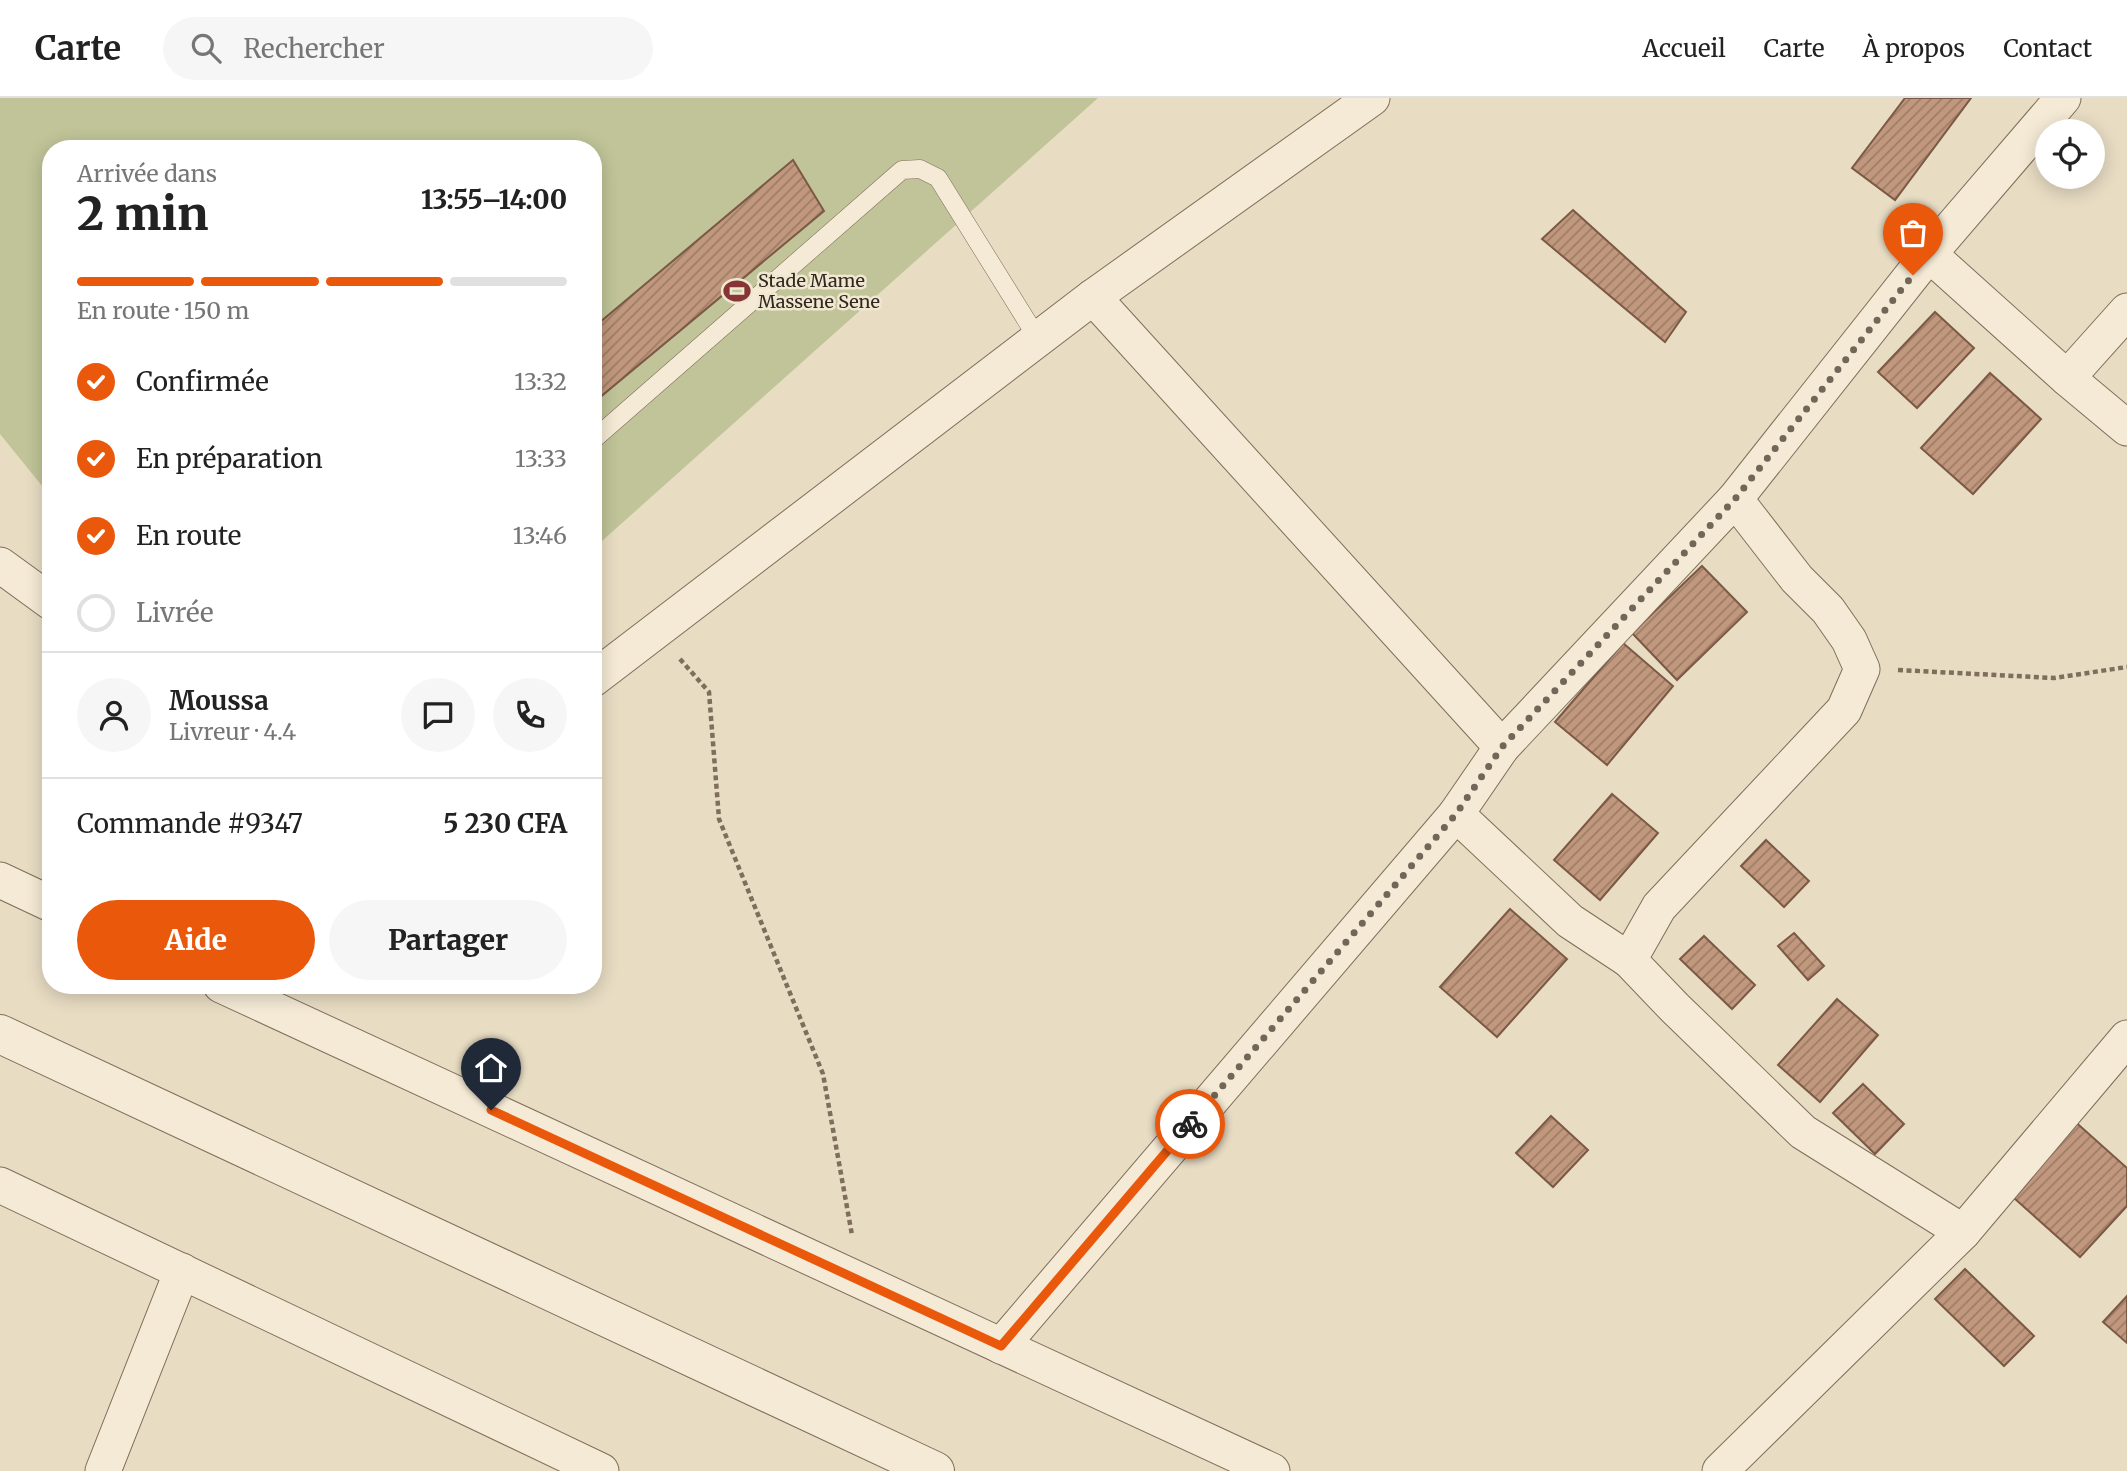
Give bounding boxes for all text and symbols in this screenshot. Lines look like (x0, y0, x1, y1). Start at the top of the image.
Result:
search box (163, 17, 653, 80)
text: Carte (35, 28, 121, 69)
icon: search (187, 29, 225, 67)
text: Rechercher (243, 32, 385, 65)
text: Accueil (1642, 33, 1726, 64)
text: Carte (1764, 33, 1825, 64)
text: À propos (1863, 33, 1965, 64)
text: Contact (2003, 33, 2092, 64)
map controls (2035, 119, 2105, 189)
button: locate (2035, 119, 2105, 189)
text: Arrivée dans (77, 159, 217, 188)
text: 13:55–14:00 (421, 183, 567, 216)
text: 2 min (77, 185, 209, 243)
pin (1883, 203, 1943, 275)
icon: bag (1894, 214, 1932, 252)
place label: Stade Mame Massene Sene (758, 269, 880, 313)
sports icon: Stade Mame Massene Sene (722, 276, 752, 306)
text: En route · 150 m (77, 296, 249, 325)
icon: check (77, 363, 115, 401)
text: Confirmée (136, 365, 269, 398)
text: 13:32 (514, 367, 567, 396)
icon: check (77, 440, 115, 478)
text: En préparation (136, 442, 323, 475)
text: 13:33 (515, 444, 567, 473)
icon: check (77, 517, 115, 555)
text: En route (136, 519, 241, 552)
text: 13:46 (513, 521, 567, 550)
text: Livrée (136, 596, 214, 629)
button: person (77, 678, 151, 752)
button: chat (401, 678, 475, 752)
button: phone (493, 678, 567, 752)
text: Moussa (169, 684, 269, 717)
text: Livreur · 4.4 (169, 717, 296, 746)
text: Commande #9347 (77, 807, 303, 840)
text: 5 230 CFA (443, 807, 567, 840)
button: Aide (77, 900, 315, 980)
button: Partager (329, 900, 567, 980)
pin (461, 1038, 521, 1110)
icon: home (472, 1049, 510, 1087)
courier (1155, 1089, 1225, 1159)
icon: bike (1171, 1105, 1209, 1143)

